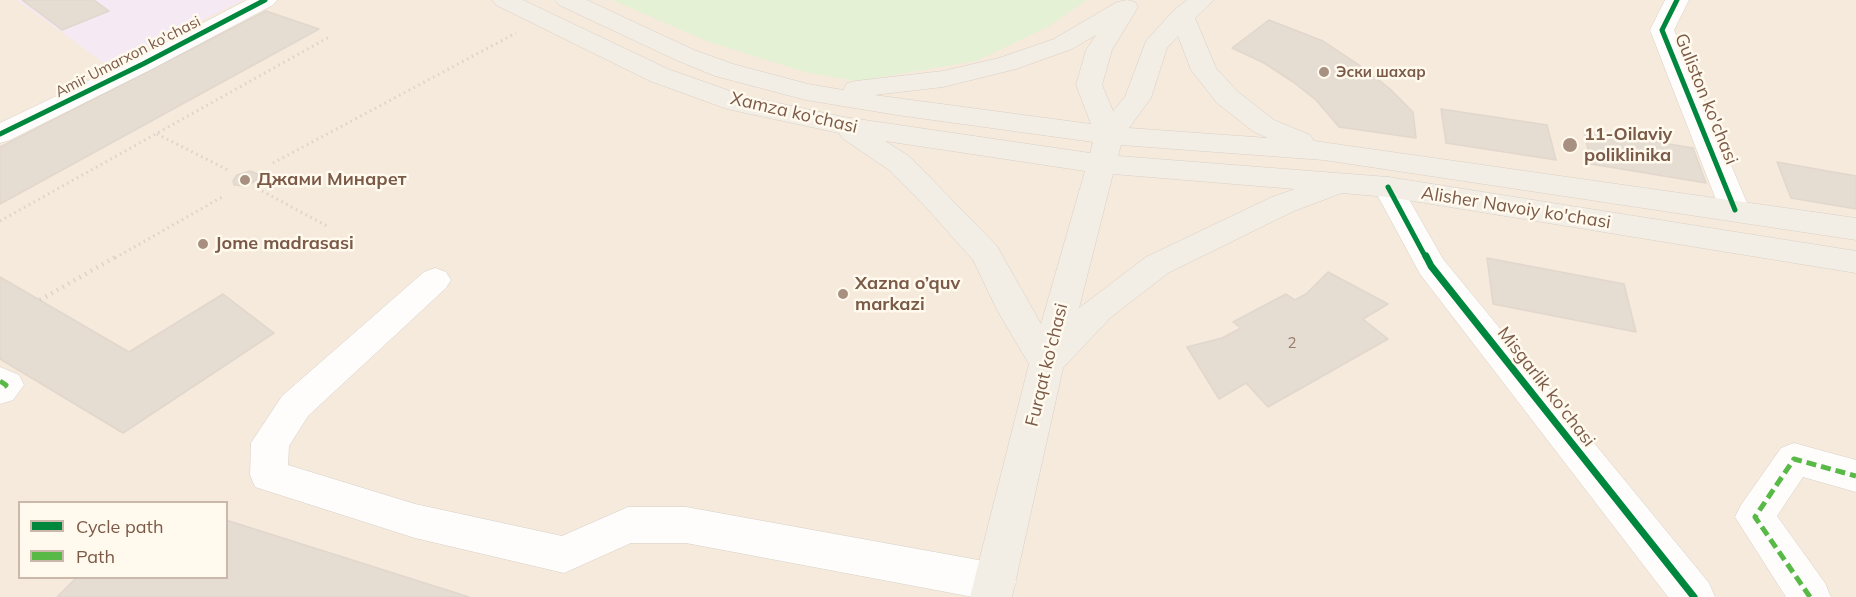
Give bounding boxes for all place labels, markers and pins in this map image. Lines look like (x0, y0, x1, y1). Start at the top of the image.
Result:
place label: Эски шахар (1336, 63, 1426, 81)
marker: Эски шахар (1317, 65, 1331, 79)
place label: 11-Oilaviy poliklinika (1584, 124, 1672, 166)
marker: 11-Oilaviy poliklinika (1561, 136, 1579, 154)
place label: Джами Минарет (257, 169, 407, 191)
marker: Джами Минарет (238, 173, 252, 187)
place label: Jome madrasasi (215, 233, 354, 255)
marker: Jome madrasasi (196, 237, 210, 251)
place label: Xazna o’quv markazi (855, 273, 960, 316)
marker: Xazna o’quv markazi (836, 287, 850, 301)

